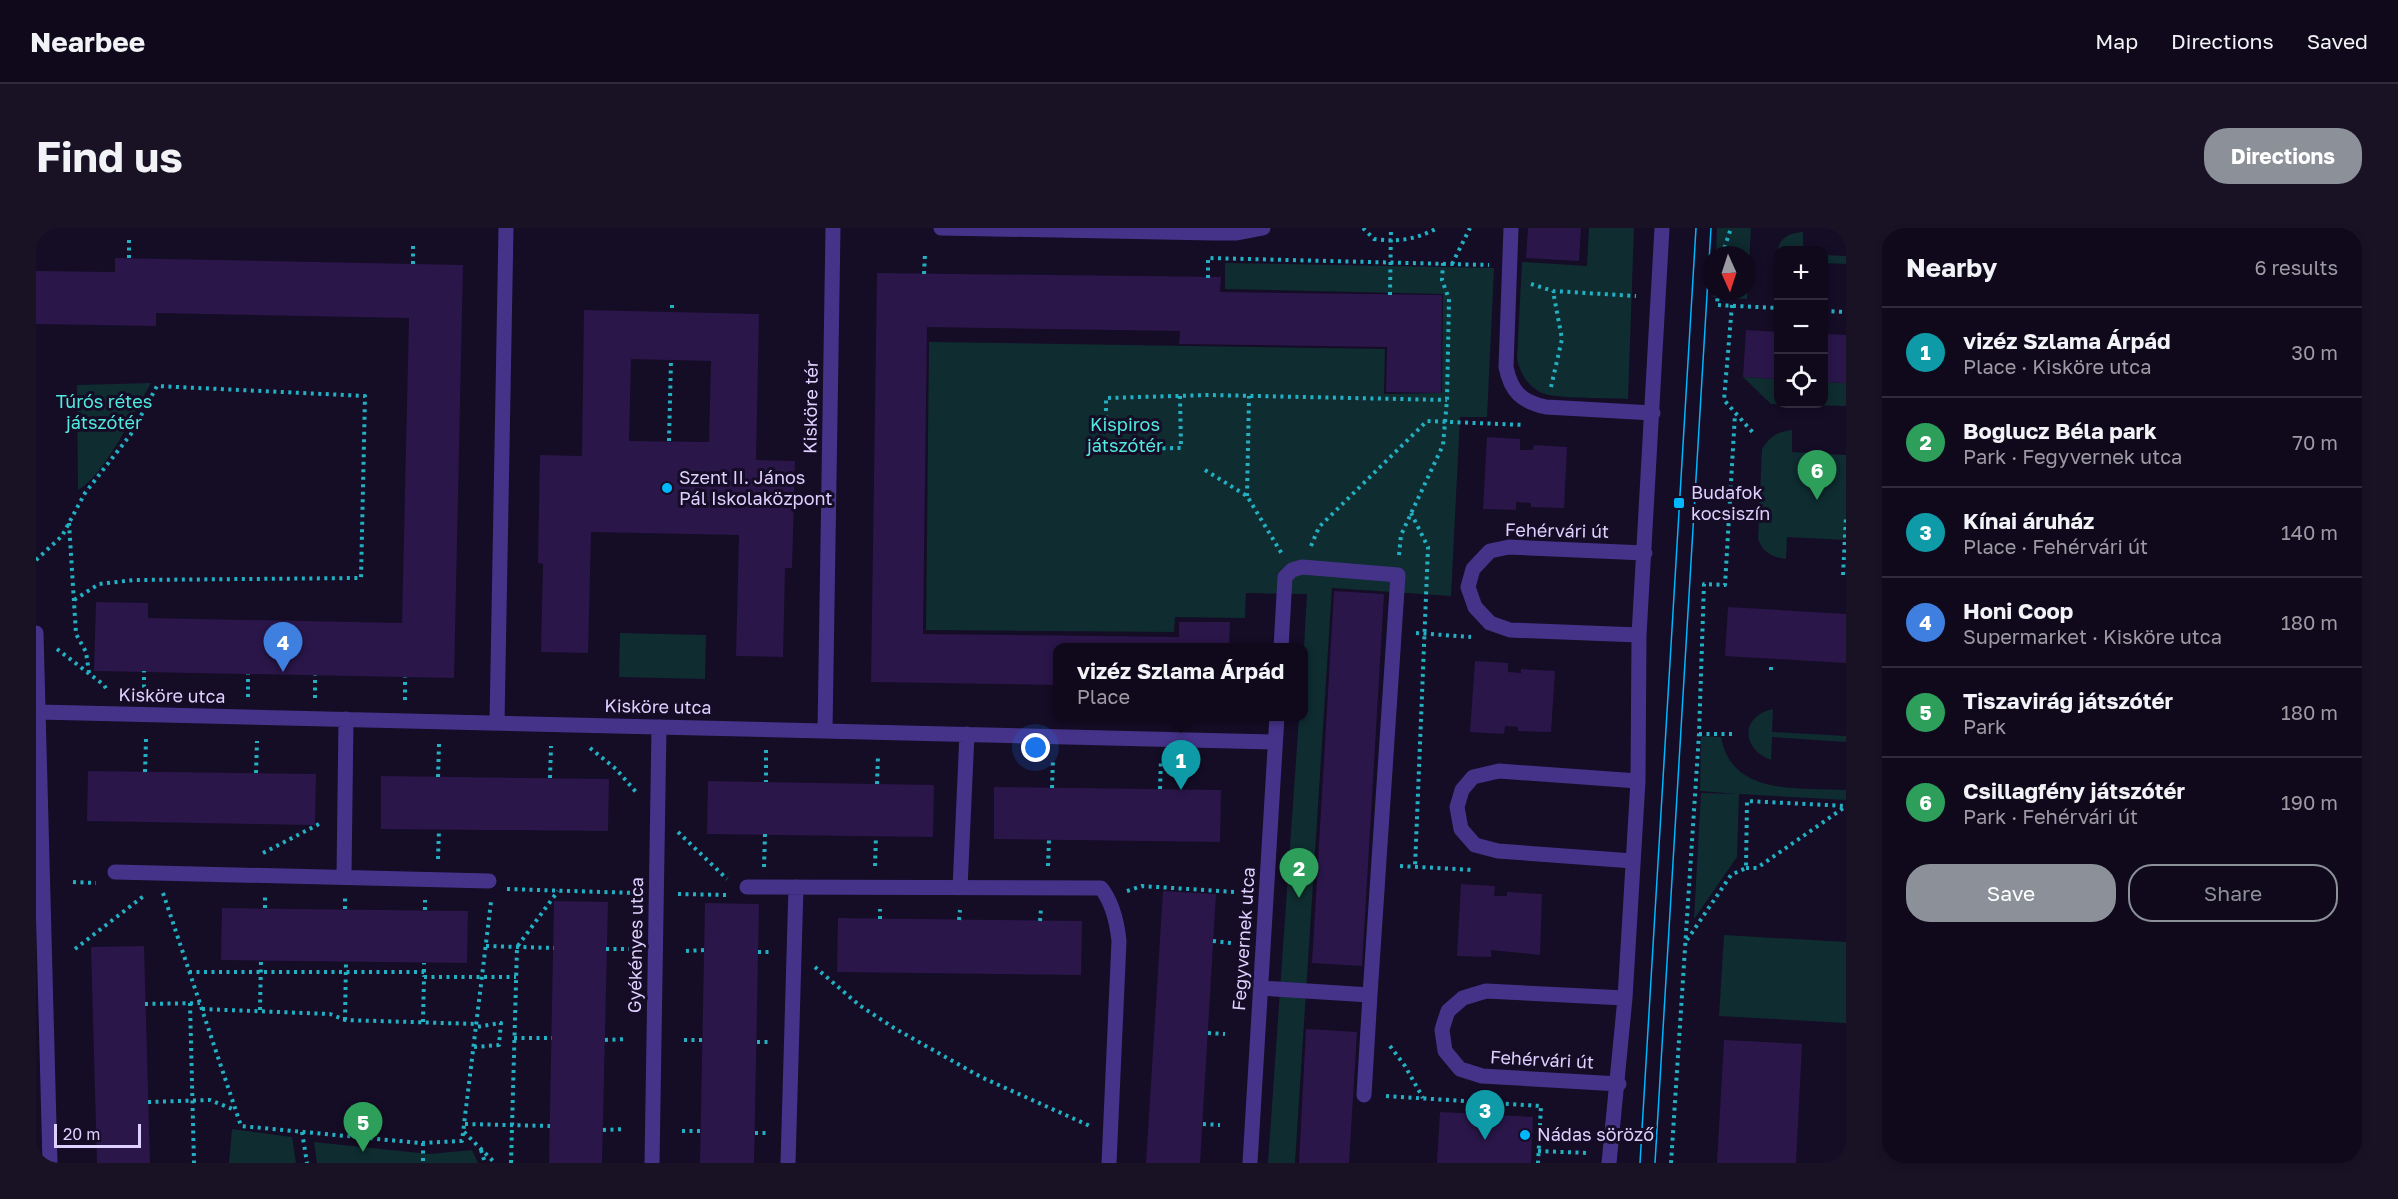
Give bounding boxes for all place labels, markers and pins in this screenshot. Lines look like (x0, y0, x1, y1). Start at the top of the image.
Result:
pin: 6 (1798, 450, 1836, 500)
place label: Szent II. János Pál Iskolaközpont (679, 466, 833, 509)
marker: Szent II. János Pál Iskolaközpont (660, 481, 674, 495)
place label: Budafok kocsiszín (1691, 481, 1770, 524)
marker: Budafok kocsiszín (1672, 496, 1686, 510)
pin: 4 (264, 622, 302, 672)
pin: 1 (1162, 740, 1200, 790)
pin: 2 (1280, 848, 1318, 898)
pin: 3 (1466, 1090, 1504, 1140)
pin: 5 (344, 1102, 382, 1152)
place label: Nádas söröző (1537, 1123, 1654, 1145)
marker: Nádas söröző (1518, 1128, 1532, 1142)

